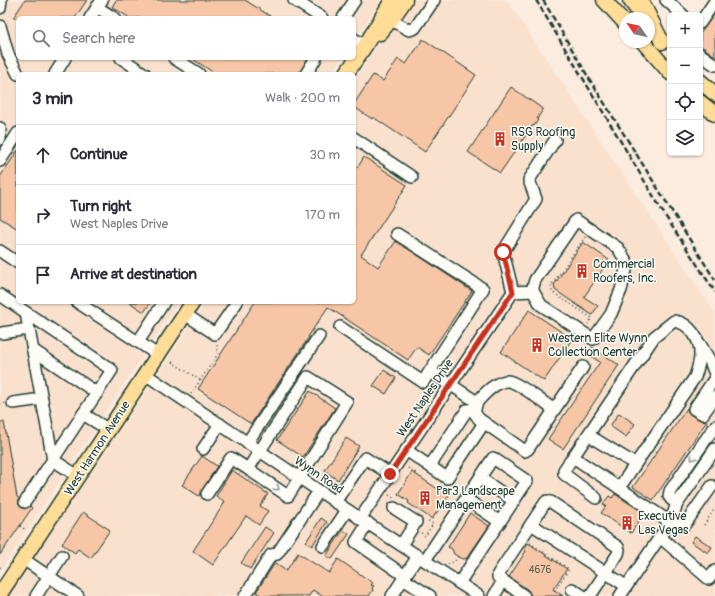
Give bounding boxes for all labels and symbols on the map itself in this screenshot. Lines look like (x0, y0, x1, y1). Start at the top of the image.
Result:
north arrow (619, 12, 655, 48)
place label: RSG Roofing Supply (511, 125, 575, 154)
building icon: RSG Roofing Supply (492, 131, 508, 147)
route start (494, 243, 512, 261)
place label: Commercial Roofers, Inc. (593, 257, 657, 286)
building icon: Commercial Roofers, Inc. (574, 263, 590, 279)
place label: Western Elite Wynn Collection Center (548, 331, 648, 360)
building icon: Western Elite Wynn Collection Center (529, 337, 545, 353)
street label: West Naples Drive (394, 356, 457, 440)
street label: West Harmon Avenue (61, 398, 134, 498)
street label: Wynn Road (291, 453, 346, 497)
one-way arrow (690, 454, 698, 461)
route end (381, 465, 399, 483)
one-way arrow (273, 483, 280, 491)
place label: Par3 Landscape Management (436, 484, 515, 513)
building icon: Par3 Landscape Management (417, 490, 433, 506)
place label: Executive Las Vegas (638, 509, 689, 538)
building icon: Executive Las Vegas (619, 515, 635, 531)
house number: 4676 (529, 564, 551, 576)

